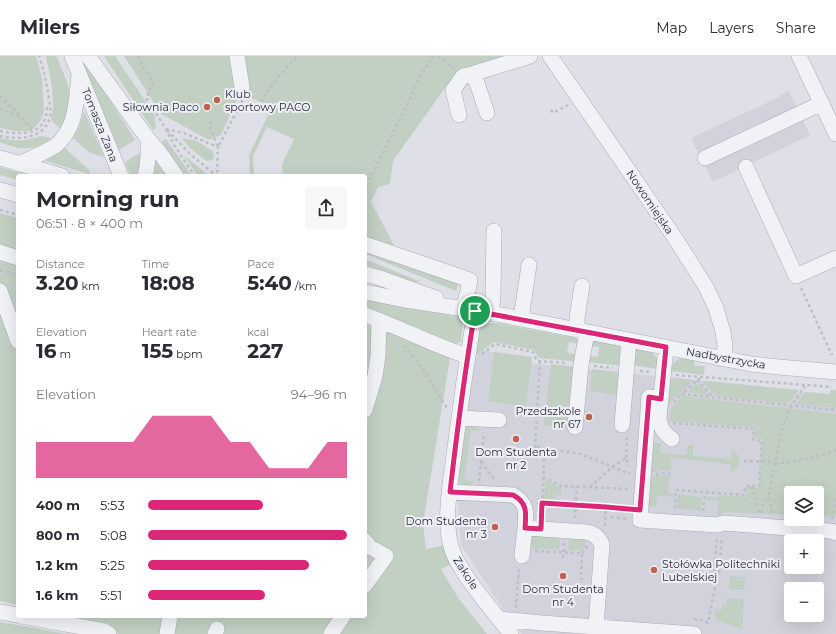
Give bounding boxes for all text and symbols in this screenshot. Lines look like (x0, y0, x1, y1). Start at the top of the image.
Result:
text: Milers (20, 16, 80, 39)
text: Map (656, 19, 687, 37)
text: Layers (709, 19, 754, 37)
text: Share (776, 19, 816, 37)
street label: Tomasza Zana (79, 86, 121, 164)
place label: Klub sportowy PACO (225, 87, 311, 114)
marker: Klub sportowy PACO (212, 95, 222, 105)
place label: Siłownia Paco (123, 100, 199, 114)
marker: Siłownia Paco (202, 102, 212, 112)
street label: Nowomiejska (623, 167, 677, 237)
text: Morning run (36, 186, 179, 213)
button: share (305, 187, 347, 229)
text: 06:51 · 8 × 400 m (36, 215, 143, 231)
text: Distance (36, 257, 84, 271)
text: Time (142, 257, 169, 271)
text: Pace (247, 257, 274, 271)
text: 3.20 (36, 271, 79, 295)
text: 18:08 (142, 271, 195, 295)
text: 5:40 (247, 271, 292, 295)
text: km (79, 279, 100, 293)
text: /km (292, 279, 317, 293)
pin (458, 294, 492, 328)
icon: arrive (464, 300, 486, 322)
text: Elevation (36, 325, 87, 339)
text: Heart rate (142, 325, 197, 339)
text: kcal (247, 325, 269, 339)
text: 16 (36, 339, 57, 363)
text: 155 (142, 339, 173, 363)
text: 227 (247, 339, 283, 363)
street label: Nadbystrzycka (685, 344, 767, 372)
text: m (57, 347, 71, 361)
text: bpm (173, 347, 203, 361)
text: Elevation (36, 386, 96, 402)
text: 94–96 m (291, 386, 347, 402)
place label: Przedszkole nr 67 (515, 404, 581, 431)
marker: Przedszkole nr 67 (584, 412, 594, 422)
marker: Dom Studenta nr 2 (511, 434, 521, 444)
place label: Dom Studenta nr 2 (475, 445, 557, 472)
map controls (784, 486, 824, 622)
button: layers (784, 486, 824, 526)
text: 400 m (36, 497, 80, 513)
text: 5:53 (100, 497, 125, 513)
place label: Dom Studenta nr 3 (406, 514, 487, 541)
marker: Dom Studenta nr 3 (490, 522, 500, 532)
text: 800 m (36, 527, 80, 543)
text: 5:08 (100, 527, 127, 543)
button: + (784, 534, 824, 574)
street label: Zakole (450, 554, 482, 592)
text: 1.2 km (36, 557, 78, 573)
text: 5:25 (100, 557, 125, 573)
place label: Stołówka Politechniki Lubelskiej (662, 557, 780, 584)
marker: Stołówka Politechniki Lubelskiej (649, 565, 659, 575)
marker: Dom Studenta nr 4 (558, 571, 568, 581)
place label: Dom Studenta nr 4 (522, 582, 604, 609)
button: − (784, 582, 824, 622)
text: 1.6 km (36, 587, 78, 603)
text: 5:51 (100, 587, 122, 603)

